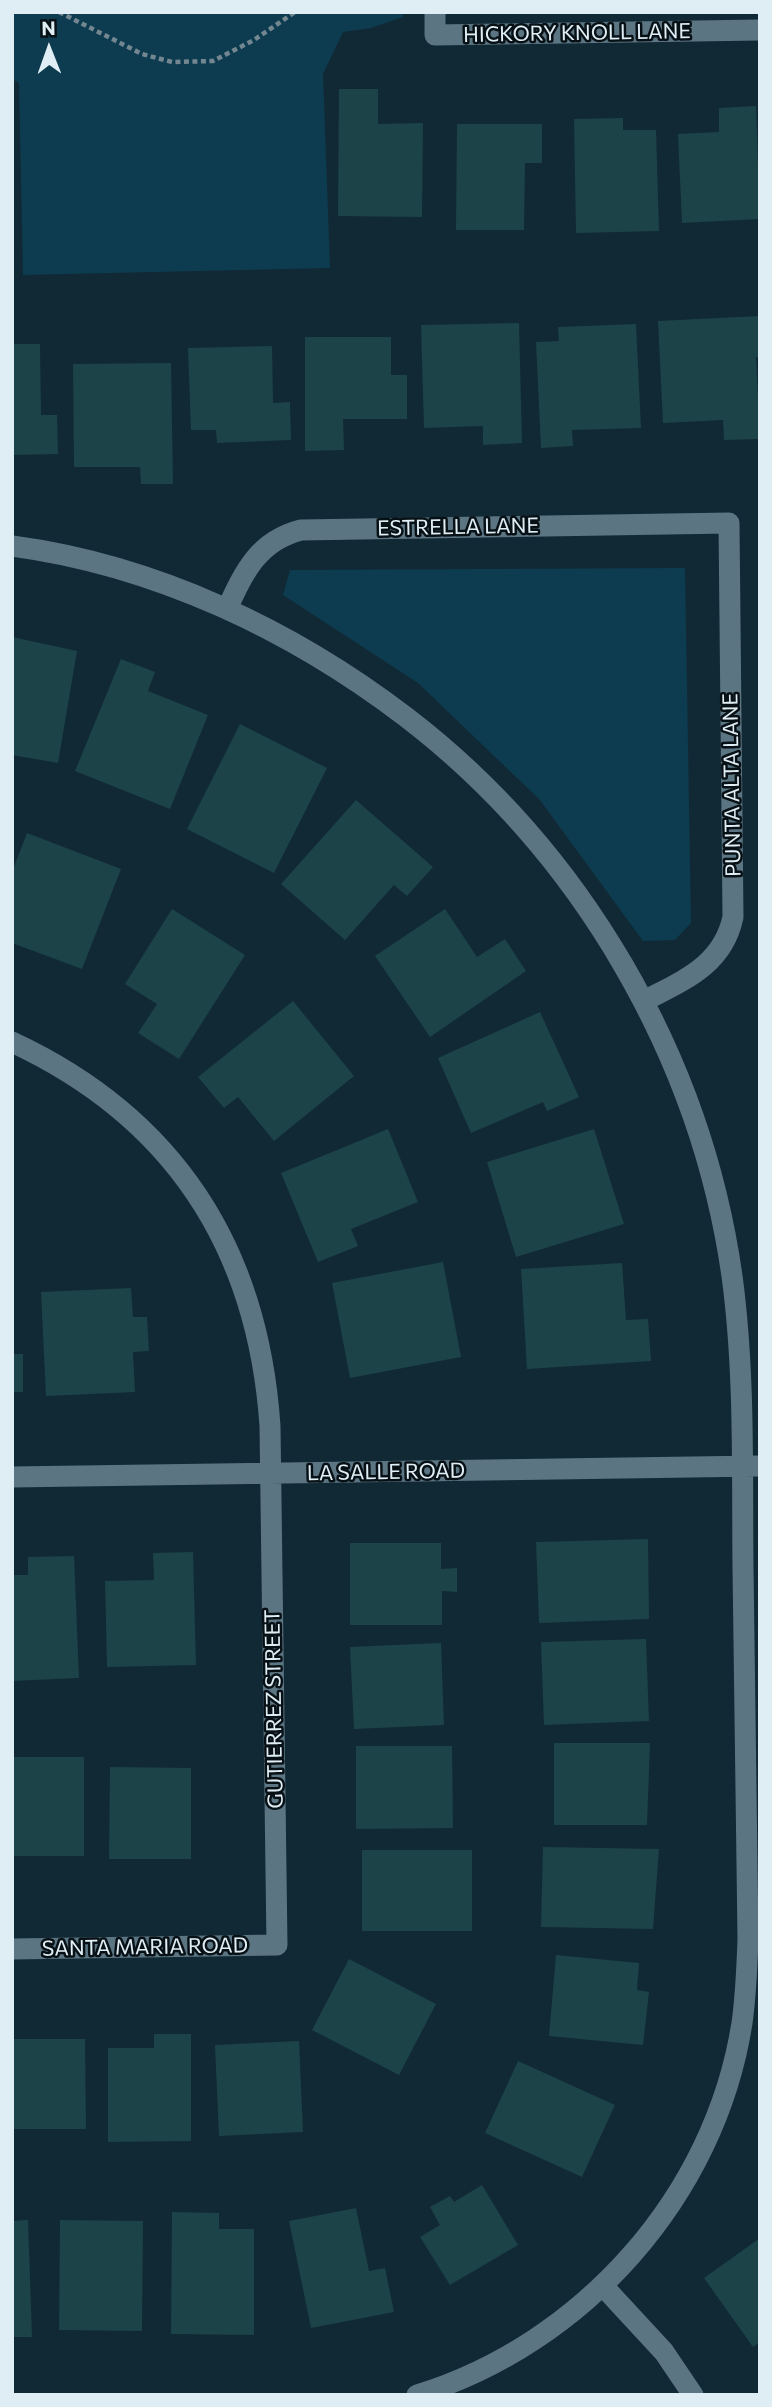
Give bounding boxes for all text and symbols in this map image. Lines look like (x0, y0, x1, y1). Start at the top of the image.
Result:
north arrow (14, 14, 84, 84)
text: N (41, 16, 56, 39)
street label: HICKORY KNOLL LANE (463, 18, 691, 48)
street label: ESTRELLA LANE (377, 513, 539, 541)
street label: PUNTA ALTA LANE (718, 693, 746, 877)
street label: LA SALLE ROAD (307, 1458, 465, 1486)
street label: GUTIERREZ STREET (260, 1609, 288, 1809)
street label: SANTA MARIA ROAD (42, 1933, 248, 1961)

